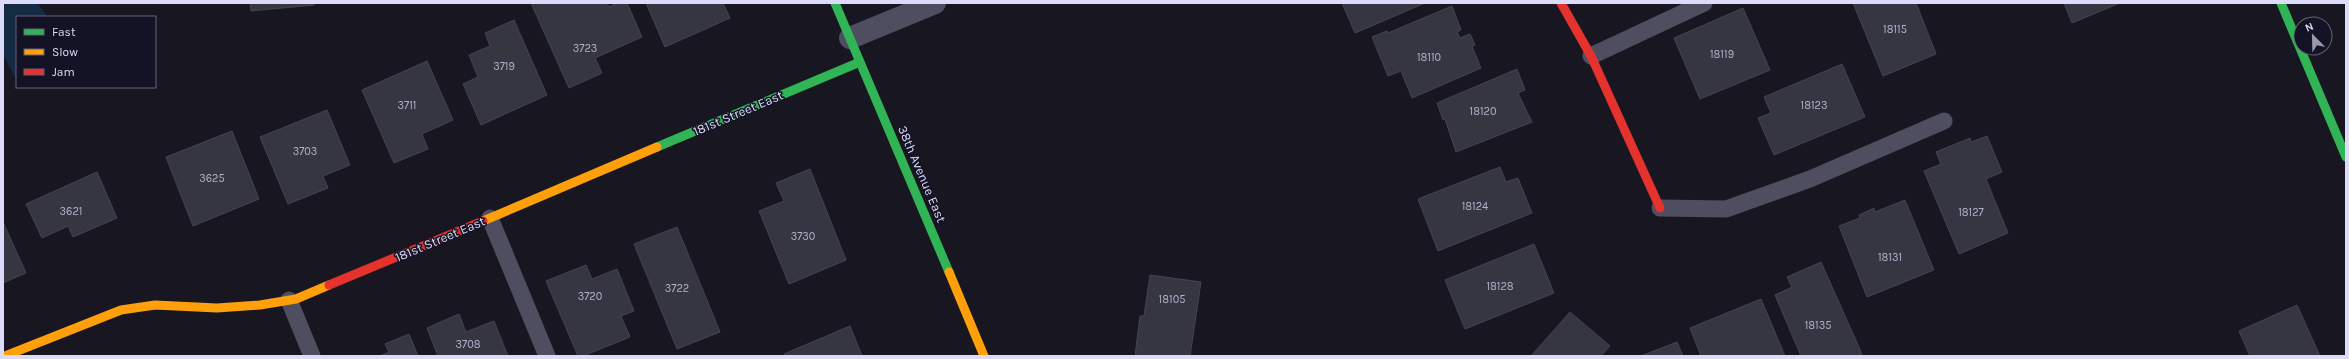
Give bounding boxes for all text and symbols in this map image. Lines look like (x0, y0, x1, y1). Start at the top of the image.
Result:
legend (16, 16, 156, 88)
north arrow (2293, 16, 2333, 56)
text: N (2303, 20, 2315, 35)
house number: 18115 (1883, 23, 1907, 36)
text: Fast (52, 25, 76, 39)
house number: 3723 (573, 42, 597, 55)
text: Slow (52, 45, 78, 59)
house number: 18119 (1710, 48, 1734, 61)
house number: 18110 (1417, 51, 1441, 64)
house number: 3719 (493, 60, 515, 73)
text: Jam (52, 65, 75, 79)
street label: 181st Street East (691, 87, 785, 139)
house number: 3711 (398, 99, 416, 112)
house number: 18123 (1801, 99, 1827, 112)
house number: 18120 (1470, 105, 1496, 118)
street label: 38th Avenue East (895, 123, 949, 225)
house number: 3703 (293, 145, 317, 158)
house number: 3625 (199, 172, 225, 185)
house number: 18124 (1462, 200, 1488, 213)
house number: 3621 (60, 205, 82, 218)
house number: 18127 (1958, 206, 1984, 219)
street label: 181st Street East (393, 213, 487, 265)
house number: 3730 (791, 230, 815, 243)
house number: 18131 (1878, 251, 1902, 264)
house number: 18128 (1486, 280, 1514, 293)
house number: 3722 (665, 282, 689, 295)
house number: 3720 (578, 290, 602, 303)
house number: 18105 (1159, 293, 1185, 306)
house number: 18135 (1805, 319, 1831, 332)
house number: 3708 (456, 338, 481, 351)

